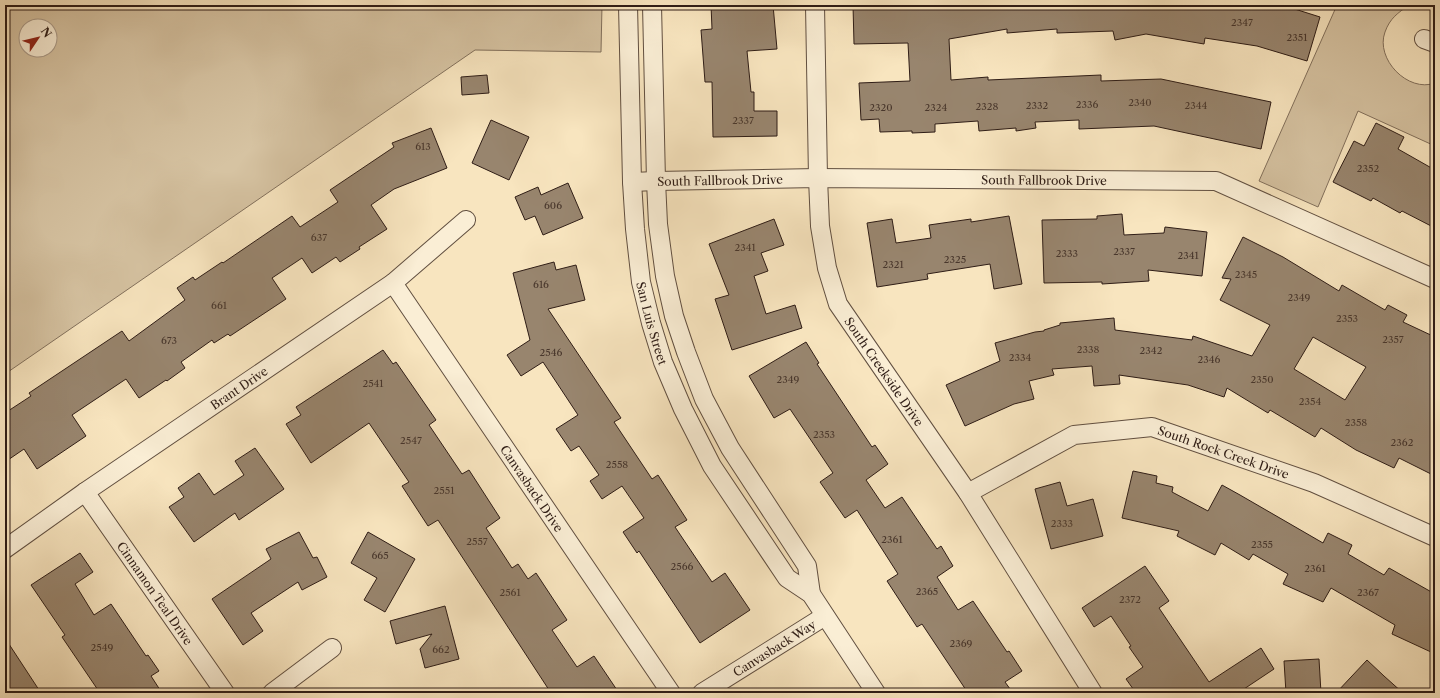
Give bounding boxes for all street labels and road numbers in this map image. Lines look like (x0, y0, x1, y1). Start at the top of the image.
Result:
street label: South Fallbrook Drive (657, 171, 783, 188)
street label: South Fallbrook Drive (981, 172, 1107, 188)
street label: San Luis Street (634, 280, 671, 368)
street label: South Creekside Drive (842, 314, 927, 429)
street label: Brant Drive (207, 363, 270, 412)
street label: South Rock Creek Drive (1156, 422, 1292, 481)
street label: Canvasback Drive (497, 442, 567, 535)
street label: Cinnamon Teal Drive (114, 539, 197, 648)
street label: Canvasback Way (730, 616, 818, 679)

